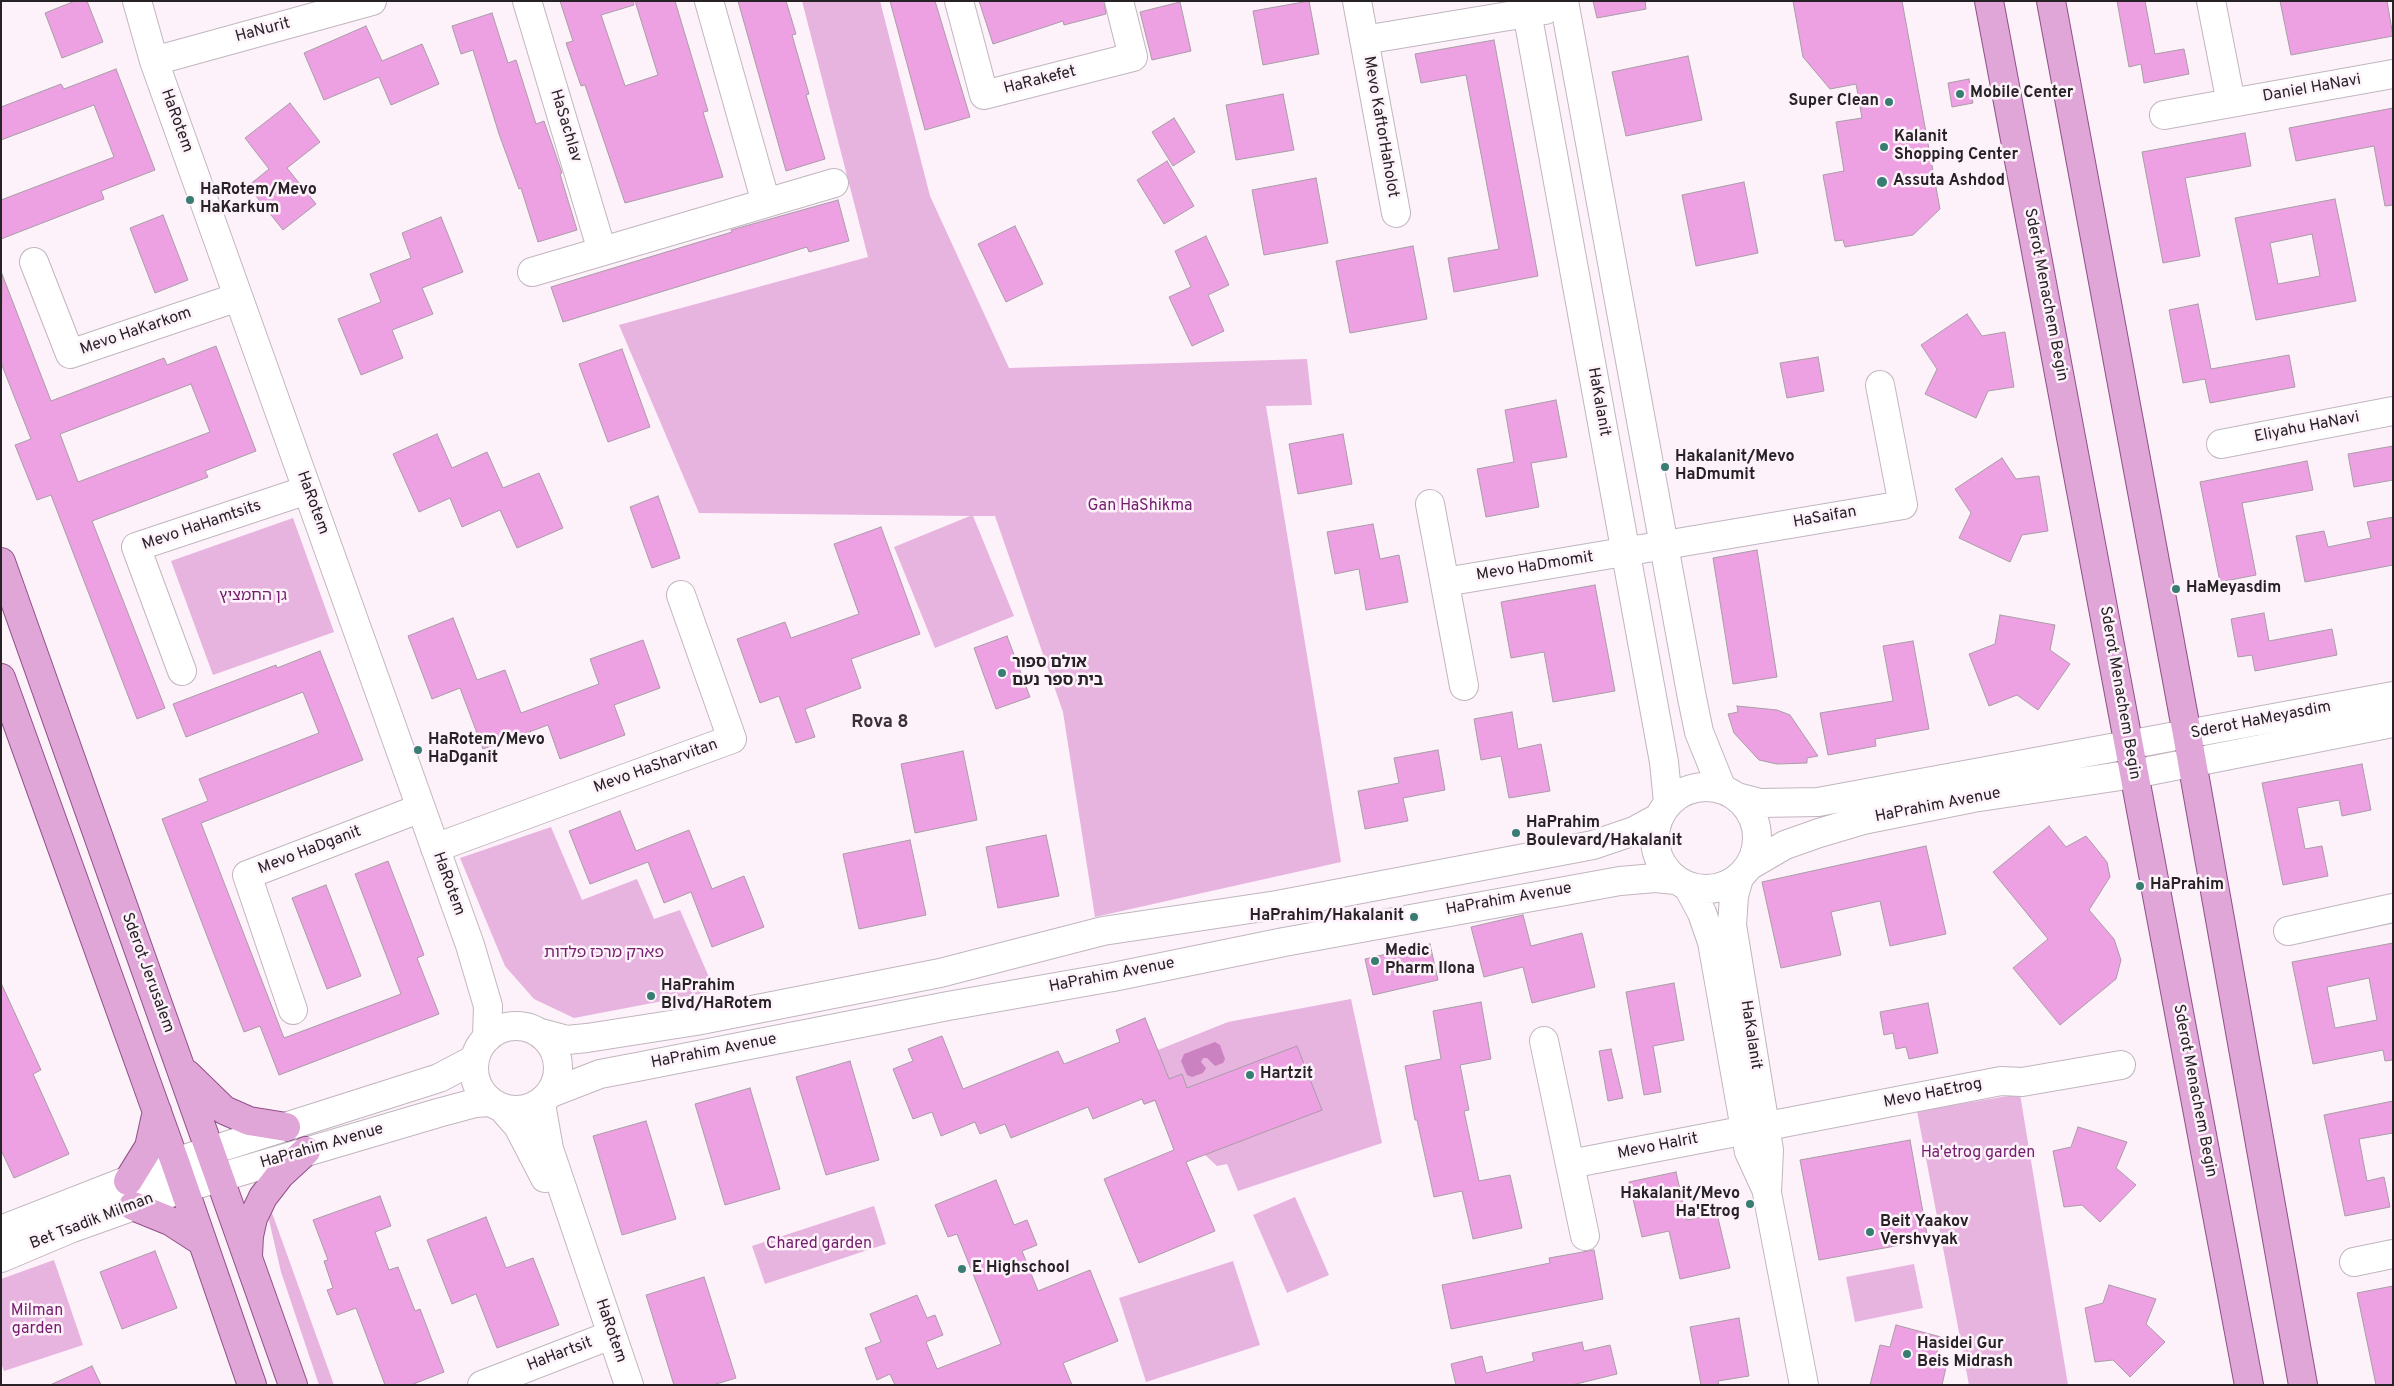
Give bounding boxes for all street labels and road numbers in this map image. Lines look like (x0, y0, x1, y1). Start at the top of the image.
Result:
street label: HaNurit (234, 15, 292, 47)
street label: Mevo KaftorHaholot (1358, 55, 1402, 199)
street label: HaRakefet (1002, 63, 1078, 99)
street label: Daniel HaNavi (2261, 71, 2363, 107)
street label: HaRotem (156, 87, 196, 155)
street label: HaSachlav (545, 87, 585, 165)
street label: Sderot Menachem Begin (2019, 207, 2071, 383)
street label: Mevo HaKarkom (78, 304, 194, 360)
street label: HaKalanit (1582, 366, 1614, 438)
street label: Eliyahu HaNavi (2253, 408, 2361, 448)
street label: HaRotem (292, 469, 332, 537)
street label: Mevo HaHamtsits (140, 497, 264, 555)
street label: HaSaifan (1792, 503, 1858, 533)
street label: Mevo HaDmomit (1475, 548, 1595, 586)
street label: Sderot Menachem Begin (2094, 605, 2144, 781)
street label: Sderot HaMeyasdim (2189, 698, 2333, 744)
street label: Mevo HaSharvitan (591, 736, 721, 798)
street label: HaPrahim Avenue (1874, 784, 2002, 828)
street label: Mevo HaDganit (256, 823, 364, 879)
street label: HaRotem (428, 850, 468, 918)
street label: HaPrahim Avenue (1445, 879, 1573, 921)
street label: Sderot Jerusalem (116, 910, 178, 1036)
street label: HaPrahim Avenue (1048, 954, 1176, 998)
street label: HaKalanit (1735, 999, 1765, 1071)
street label: Sderot Menachem Begin (2168, 1003, 2220, 1179)
street label: HaPrahim Avenue (650, 1030, 778, 1074)
street label: Mevo HaEtrog (1882, 1075, 1984, 1113)
street label: HaPrahim Avenue (258, 1120, 386, 1174)
street label: Mevo HaIrit (1616, 1130, 1700, 1164)
street label: Bet Tsadik Milman (28, 1190, 156, 1254)
street label: HaRotem (590, 1297, 630, 1365)
street label: HaHartsit (525, 1334, 595, 1376)

